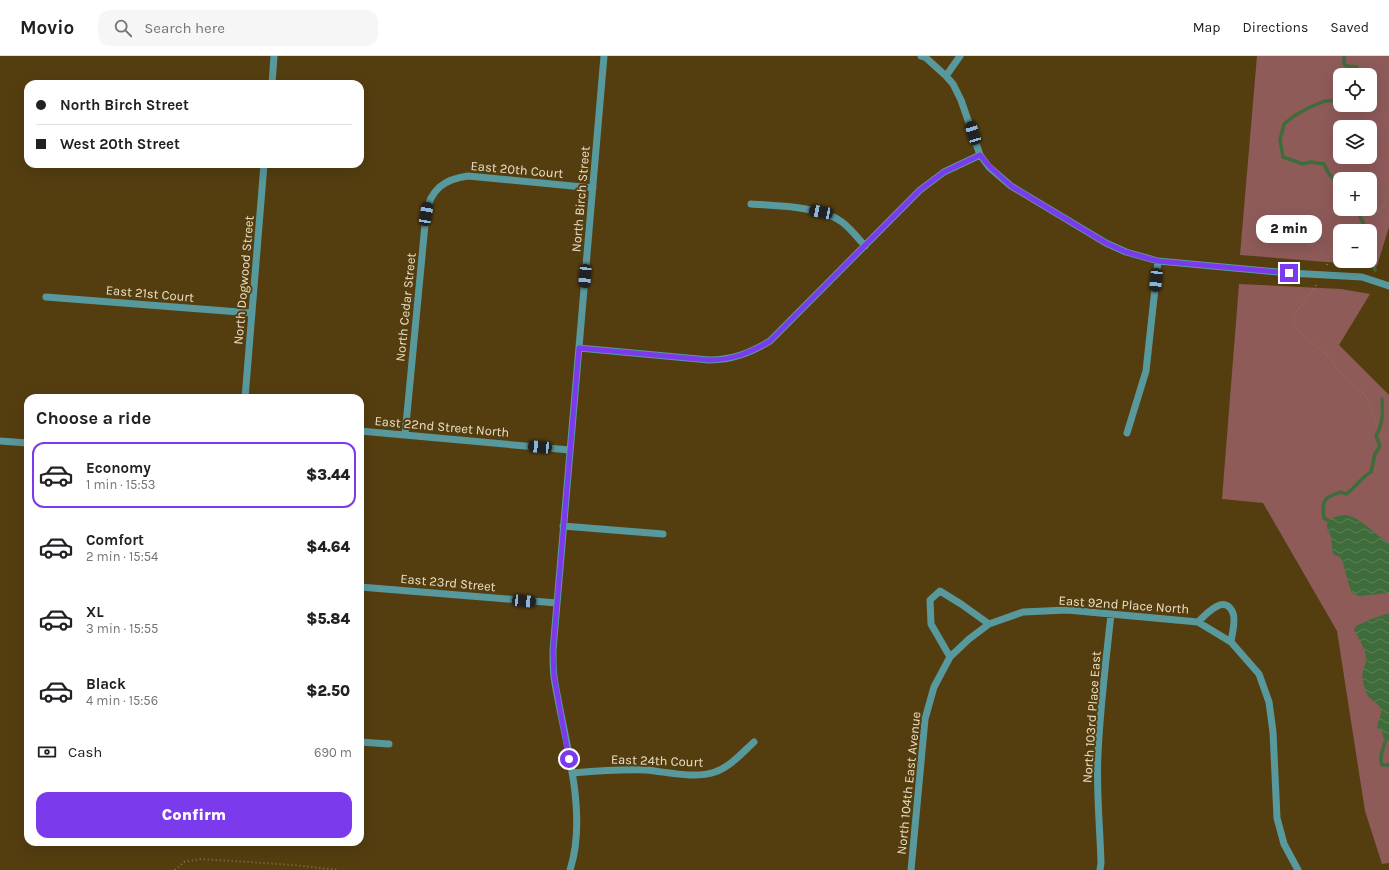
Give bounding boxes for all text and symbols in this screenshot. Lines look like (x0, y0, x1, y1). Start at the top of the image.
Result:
search box (98, 10, 378, 46)
text: Movio (20, 17, 74, 39)
icon: search (112, 17, 134, 39)
text: Search here (144, 19, 225, 37)
text: Map (1193, 19, 1221, 36)
text: Directions (1243, 19, 1308, 36)
text: Saved (1330, 19, 1369, 36)
map controls (1333, 68, 1377, 268)
button: locate (1333, 68, 1377, 112)
text: North Birch Street (60, 96, 189, 114)
car (964, 120, 982, 146)
button: layers (1333, 120, 1377, 164)
text: West 20th Street (60, 135, 180, 153)
street label: North Birch Street (568, 145, 593, 253)
street label: East 20th Court (470, 158, 564, 181)
button: + (1333, 172, 1377, 216)
car (418, 201, 434, 227)
car (808, 204, 834, 220)
street label: North Dogwood Street (230, 215, 257, 345)
callout: 2 min (1256, 215, 1322, 243)
text: 2 min (1270, 221, 1308, 236)
button: − (1333, 224, 1377, 268)
street label: North Cedar Street (392, 252, 419, 362)
car (578, 264, 592, 288)
route end (1280, 264, 1298, 282)
car (1149, 267, 1163, 293)
street label: East 21st Court (105, 282, 195, 305)
text: Choose a ride (36, 407, 151, 429)
street label: East 22nd Street North (374, 413, 510, 440)
car (528, 440, 552, 454)
icon: car (38, 457, 74, 493)
text: Economy (86, 459, 151, 477)
text: $3.44 (306, 466, 350, 484)
text: 1 min · 15:53 (86, 477, 155, 492)
icon: car (38, 529, 74, 565)
text: Comfort (86, 531, 144, 549)
text: $4.64 (306, 538, 350, 556)
text: 2 min · 15:54 (86, 549, 158, 564)
street label: East 23rd Street (400, 571, 496, 594)
street label: East 92nd Place North (1058, 592, 1190, 617)
car (512, 594, 536, 608)
icon: car (38, 601, 74, 637)
text: XL (86, 603, 104, 621)
text: $5.84 (306, 610, 350, 628)
text: 3 min · 15:55 (86, 621, 158, 636)
street label: North 103rd Place East (1079, 650, 1104, 784)
icon: car (38, 673, 74, 709)
text: Black (86, 675, 126, 693)
text: $2.50 (306, 682, 350, 700)
text: 4 min · 15:56 (86, 693, 158, 708)
street label: North 104th East Avenue (894, 711, 923, 855)
icon: cash (36, 741, 58, 763)
text: Cash (68, 743, 102, 761)
text: 690 m (314, 745, 352, 760)
route start (560, 750, 578, 768)
street label: East 24th Court (611, 751, 704, 770)
button: Confirm (36, 792, 352, 838)

